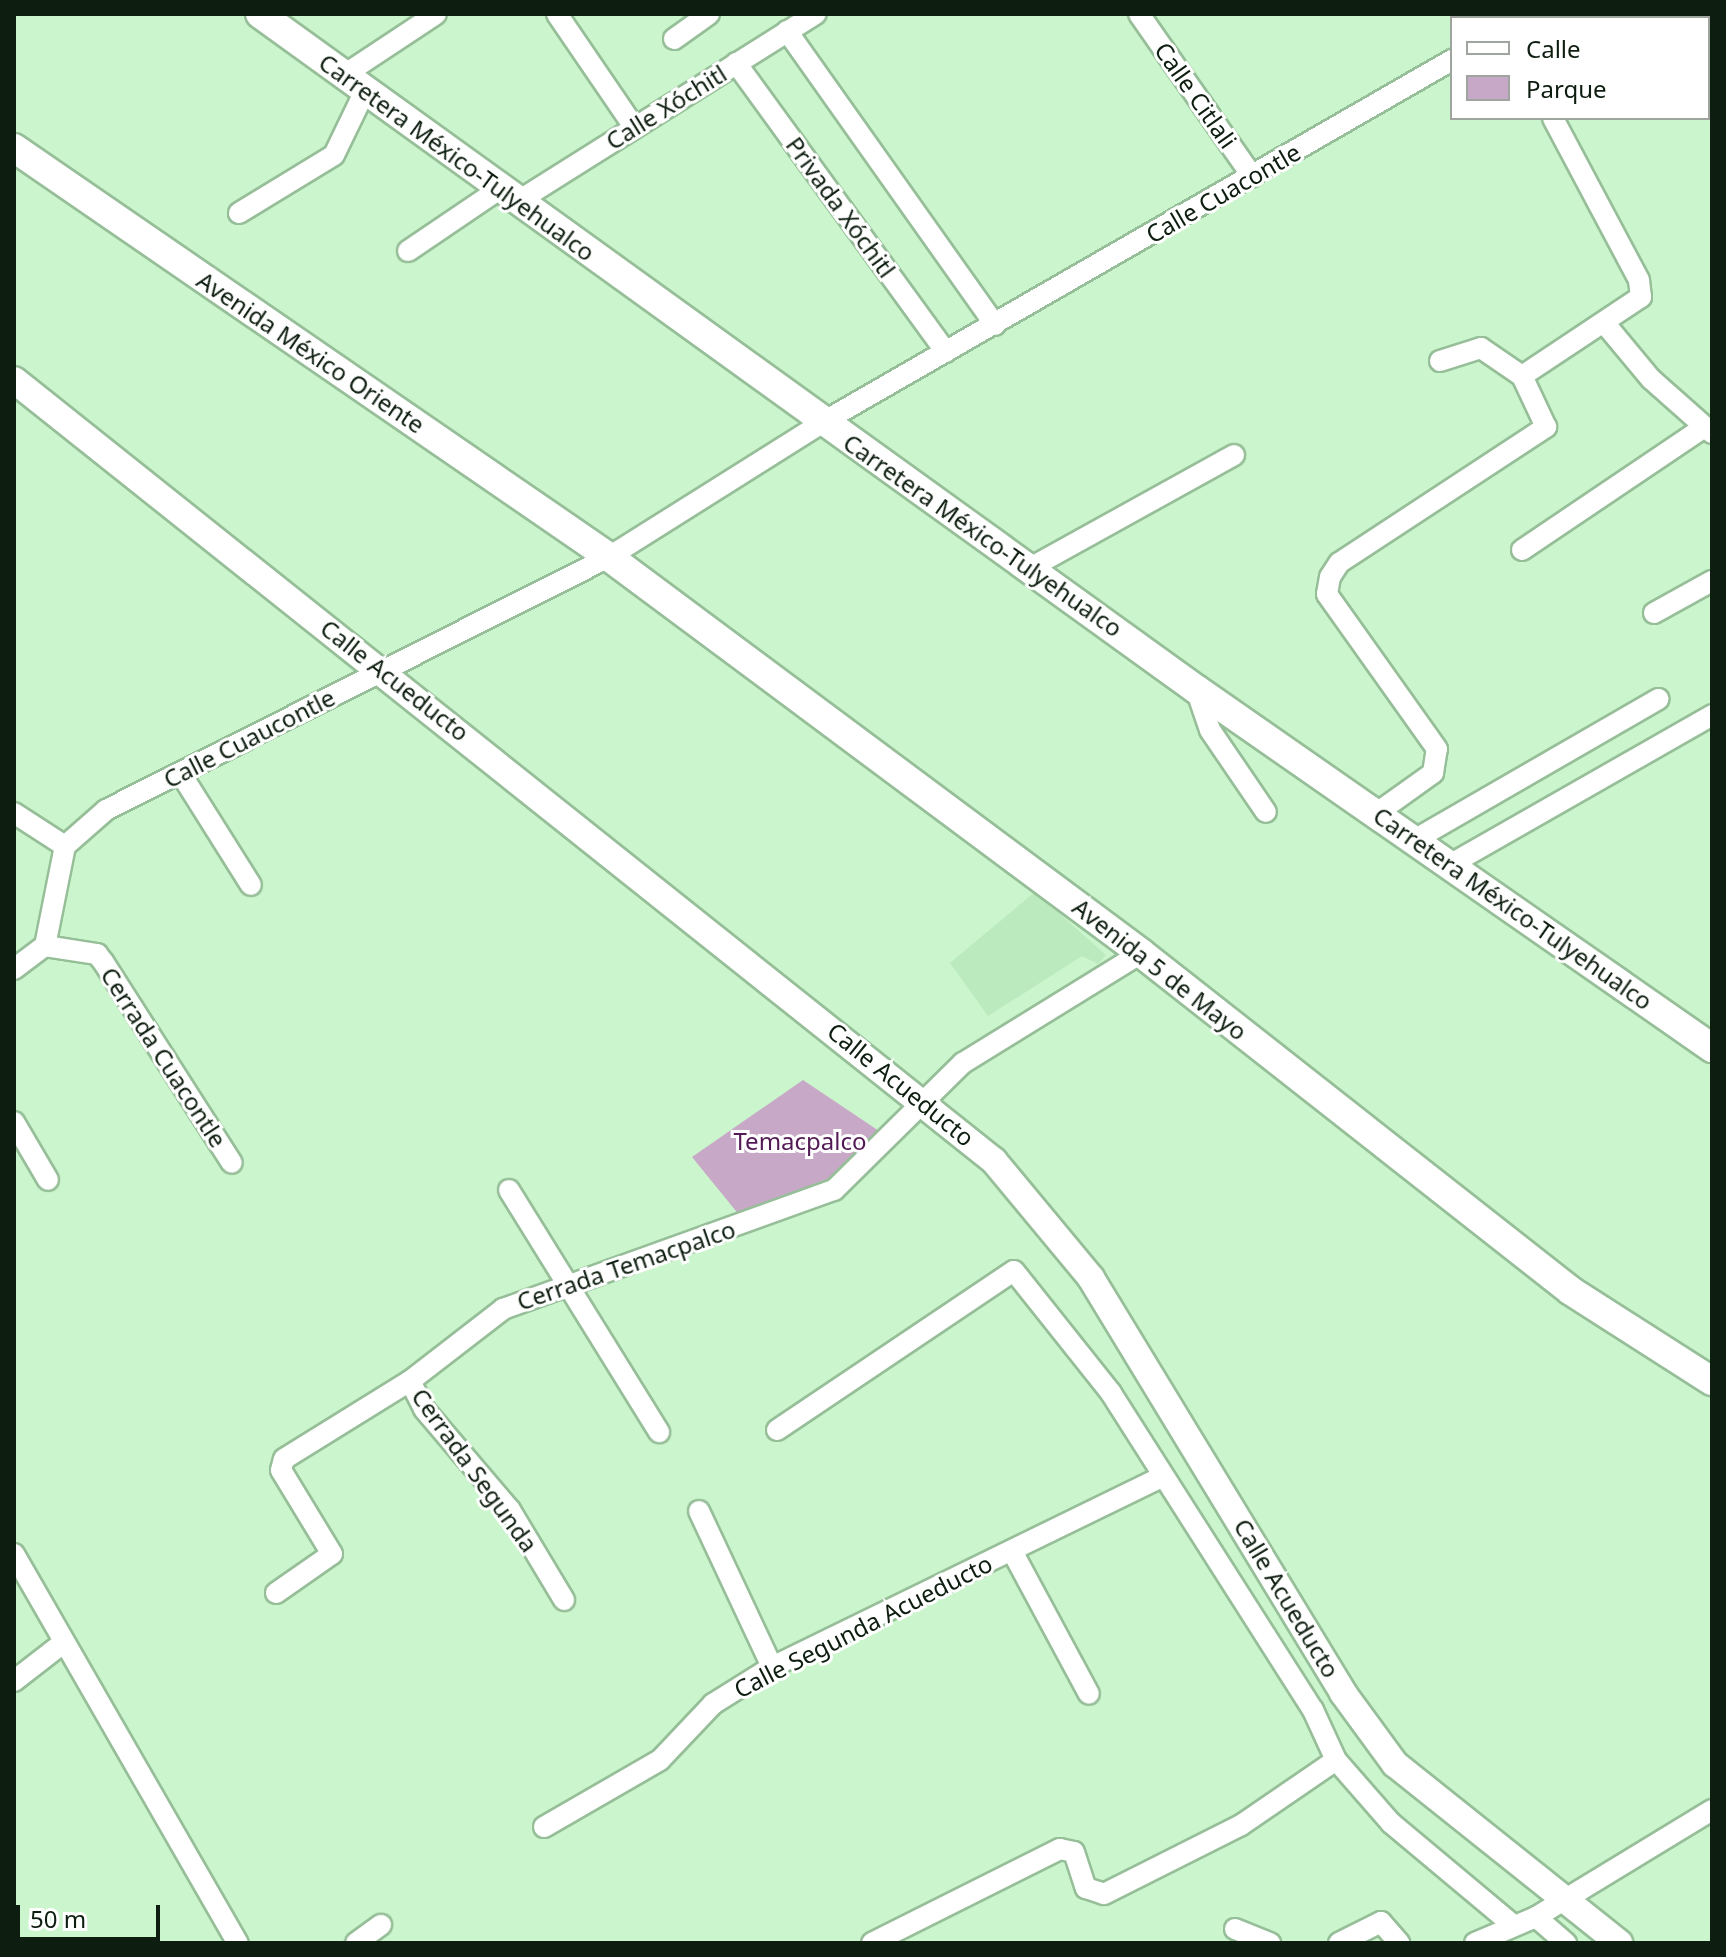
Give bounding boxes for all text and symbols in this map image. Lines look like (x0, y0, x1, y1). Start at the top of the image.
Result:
legend (1450, 16, 1710, 120)
text: Calle (1526, 32, 1581, 65)
street label: Calle Citlali (1149, 36, 1243, 154)
street label: Carretera México-Tulyehualco (314, 47, 600, 267)
street label: Calle Xóchitl (600, 59, 732, 155)
text: Parque (1526, 72, 1607, 105)
street label: Privada Xóchitl (780, 131, 902, 283)
street label: Calle Cuacontle (1141, 137, 1305, 249)
street label: Avenida México Oriente (192, 265, 430, 439)
street label: Carretera México-Tulyehualco (838, 428, 1128, 642)
street label: Calle Acueducto (315, 613, 475, 747)
street label: Calle Cuaucontle (159, 682, 339, 794)
street label: Carretera México-Tulyehualco (1368, 801, 1658, 1015)
street label: Avenida 5 de Mayo (1067, 892, 1253, 1046)
street label: Cerrada Cuacontle (95, 962, 233, 1152)
street label: Calle Acueducto (822, 1016, 980, 1152)
park label: Temacpalco (733, 1127, 867, 1155)
street label: Cerrada Temacpalco (513, 1214, 739, 1316)
street label: Cerrada Segunda (406, 1383, 544, 1557)
street label: Calle Acueducto (1228, 1513, 1346, 1683)
street label: Calle Segunda Acueducto (729, 1548, 997, 1704)
scale bar (20, 1889, 164, 1939)
text: 50 m (30, 1902, 86, 1935)

